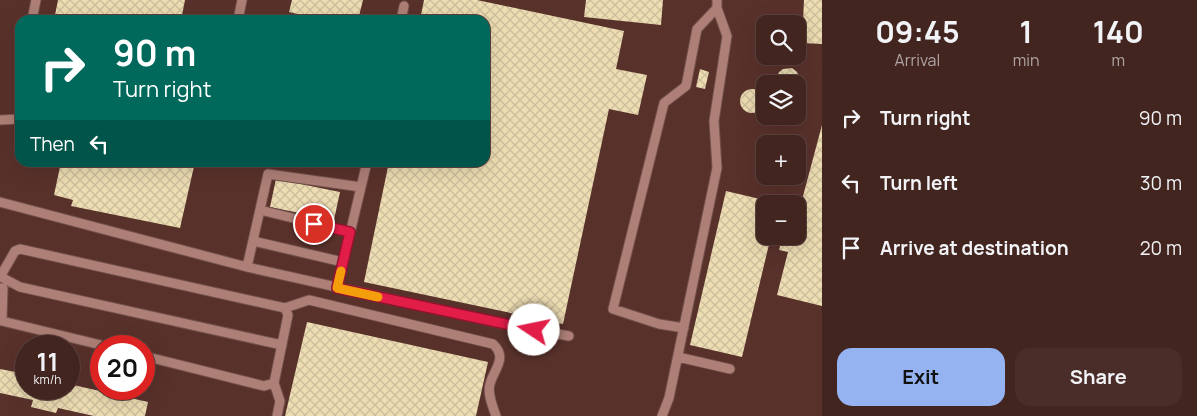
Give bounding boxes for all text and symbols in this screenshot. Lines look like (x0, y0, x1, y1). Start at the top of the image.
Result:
text: 09:45 (875, 11, 960, 52)
text: 1 (1020, 11, 1033, 52)
text: 140 (1093, 11, 1144, 52)
map controls (756, 15, 806, 245)
button: search (756, 15, 806, 65)
text: 90 m (113, 29, 196, 77)
icon: right (30, 35, 95, 100)
text: Arrival (895, 49, 940, 71)
text: min (1013, 49, 1040, 71)
text: m (1111, 49, 1125, 71)
text: Turn right (113, 74, 211, 104)
button: layers (756, 75, 806, 125)
icon: right (837, 104, 865, 132)
text: Turn right (880, 105, 970, 131)
text: 90 m (1139, 105, 1182, 131)
icon: left (85, 130, 113, 158)
text: Then (30, 131, 75, 157)
button: + (756, 135, 806, 185)
icon: left (837, 169, 865, 197)
text: Turn left (880, 170, 958, 196)
text: 30 m (1140, 170, 1182, 196)
button: − (756, 195, 806, 245)
pin (293, 203, 335, 245)
icon: arrive (300, 210, 328, 238)
icon: arrive (837, 234, 865, 262)
text: Arrive at destination (880, 235, 1069, 261)
text: 20 m (1140, 235, 1182, 261)
position arrow (507, 303, 559, 355)
speed limit sign: 20 (90, 335, 155, 400)
text: 11 (37, 344, 58, 379)
button: Exit (837, 348, 1005, 406)
button: Share (1015, 348, 1182, 406)
text: km/h (34, 371, 61, 388)

